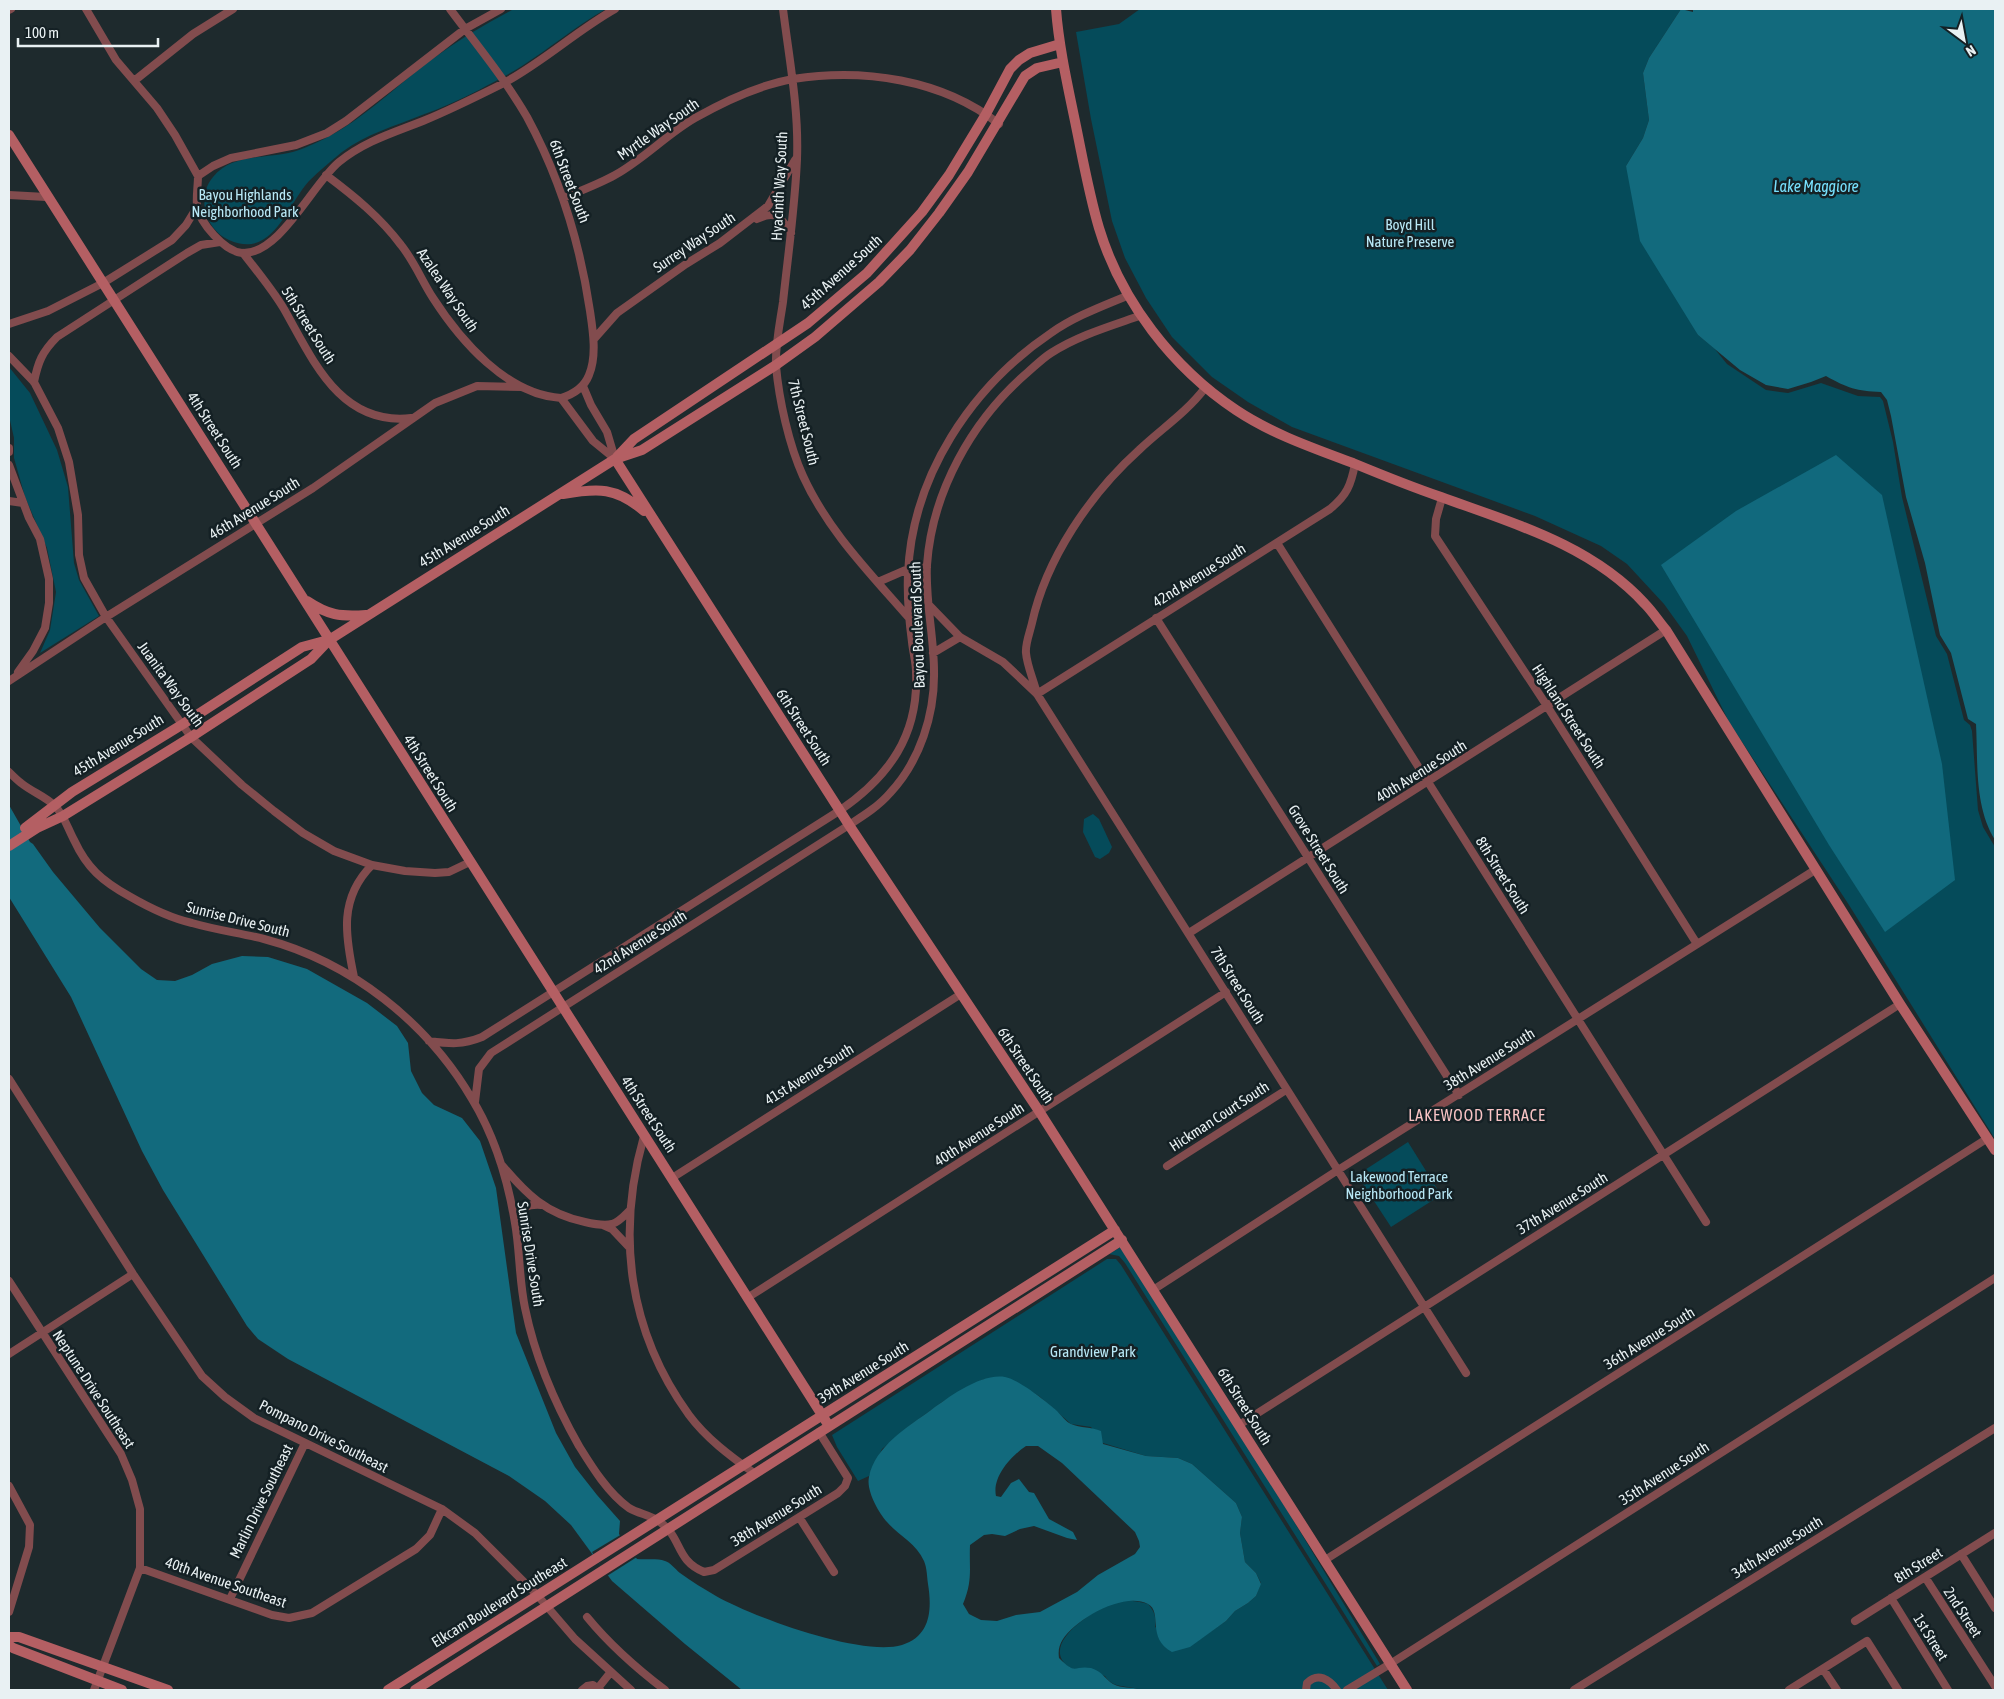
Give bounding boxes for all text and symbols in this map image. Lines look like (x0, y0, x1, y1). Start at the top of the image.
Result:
scale bar (18, 15, 158, 47)
north arrow (1939, 15, 1989, 65)
text: 100 m (25, 24, 59, 41)
text: N (1963, 42, 1979, 60)
street label: Myrtle Way South (614, 95, 702, 163)
street label: Hyacinth Way South (768, 131, 790, 241)
street label: 6th Street South (546, 137, 594, 225)
water label: Lake Maggiore (1773, 177, 1859, 196)
park label: Bayou Highlands Neighborhood Park (191, 186, 299, 220)
street label: Surrey Way South (650, 208, 738, 276)
park label: Boyd Hill Nature Preserve (1366, 216, 1455, 250)
street label: 45th Avenue South (797, 231, 885, 313)
street label: Azalea Way South (414, 245, 482, 335)
street label: 5th Street South (279, 283, 339, 367)
street label: 7th Street South (785, 377, 823, 467)
street label: 4th Street South (184, 389, 246, 471)
street label: 46th Avenue South (206, 473, 302, 543)
street label: 45th Avenue South (416, 501, 512, 571)
street label: 42nd Avenue South (1149, 540, 1249, 610)
street label: Bayou Boulevard South (906, 561, 928, 689)
street label: Juanita Way South (134, 638, 208, 730)
street label: Highland Street South (1529, 661, 1609, 771)
street label: 6th Street South (773, 686, 835, 768)
street label: 45th Avenue South (70, 710, 166, 780)
street label: 4th Street South (401, 731, 461, 815)
street label: 40th Avenue South (1373, 736, 1469, 806)
street label: Grove Street South (1285, 802, 1353, 896)
street label: 8th Street South (1473, 833, 1533, 917)
street label: Sunrise Drive South (184, 898, 292, 940)
street label: 42nd Avenue South (590, 907, 690, 977)
street label: 7th Street South (1208, 943, 1268, 1027)
street label: 6th Street South (994, 1024, 1058, 1106)
street label: 38th Avenue South (1441, 1024, 1537, 1094)
street label: 41st Avenue South (761, 1040, 857, 1108)
street label: 4th Street South (618, 1073, 680, 1155)
street label: Hickman Court South (1166, 1077, 1272, 1155)
street label: 40th Avenue South (931, 1099, 1027, 1169)
district label: LAKEWOOD TERRACE (1408, 1106, 1546, 1124)
park label: Lakewood Terrace Neighborhood Park (1345, 1168, 1453, 1202)
street label: 37th Avenue South (1514, 1168, 1610, 1238)
street label: Sunrise Drive South (514, 1200, 548, 1308)
street label: 36th Avenue South (1601, 1303, 1697, 1373)
street label: Neptune Drive Southeast (49, 1327, 139, 1451)
street label: 39th Avenue South (815, 1337, 911, 1407)
park label: Grandview Park (1050, 1343, 1136, 1360)
street label: 6th Street South (1215, 1364, 1275, 1448)
street label: Pompano Drive Southeast (257, 1396, 391, 1476)
street label: 35th Avenue South (1616, 1438, 1712, 1508)
street label: Marlin Drive Southeast (226, 1441, 296, 1561)
street label: 38th Avenue South (728, 1480, 824, 1550)
street label: 34th Avenue South (1729, 1512, 1825, 1582)
street label: 8th Street (1891, 1544, 1945, 1586)
street label: 40th Avenue Southeast (163, 1553, 289, 1611)
street label: Elkcam Boulevard Southeast (428, 1553, 570, 1651)
street label: 2nd Street (1941, 1584, 1985, 1640)
street label: 1st Street (1910, 1611, 1952, 1663)

